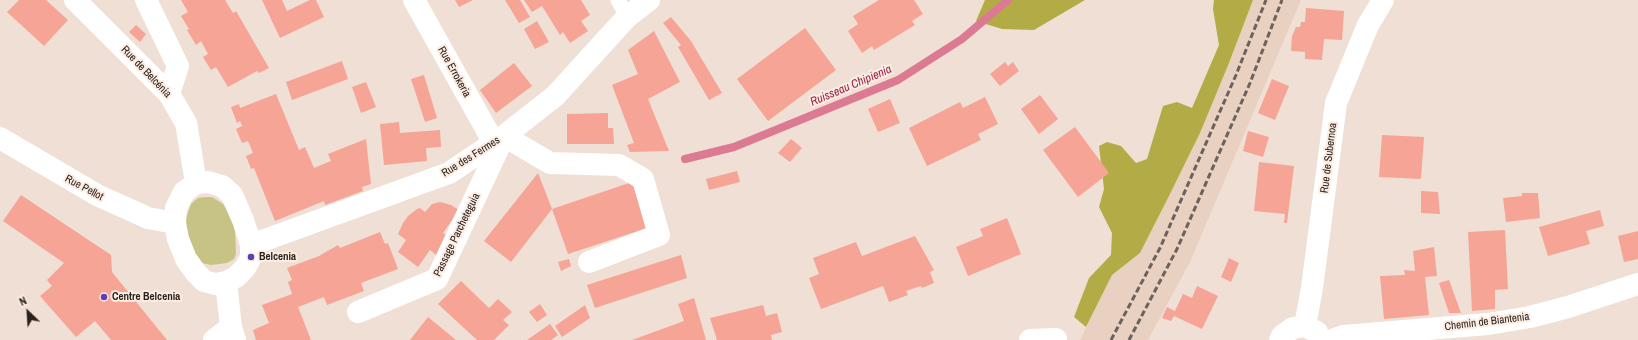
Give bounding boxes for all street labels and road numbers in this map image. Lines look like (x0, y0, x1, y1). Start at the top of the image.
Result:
street label: Rue de Belcénia (118, 43, 174, 101)
street label: Rue Errokeria (435, 44, 473, 100)
street label: Rue de Subernoa (1318, 122, 1340, 194)
street label: Rue des Fermes (439, 134, 503, 180)
street label: Rue Pellot (63, 172, 105, 204)
street label: Passage Parcheteguia (431, 191, 483, 279)
street label: Chemin de Biantenia (1444, 310, 1530, 334)

